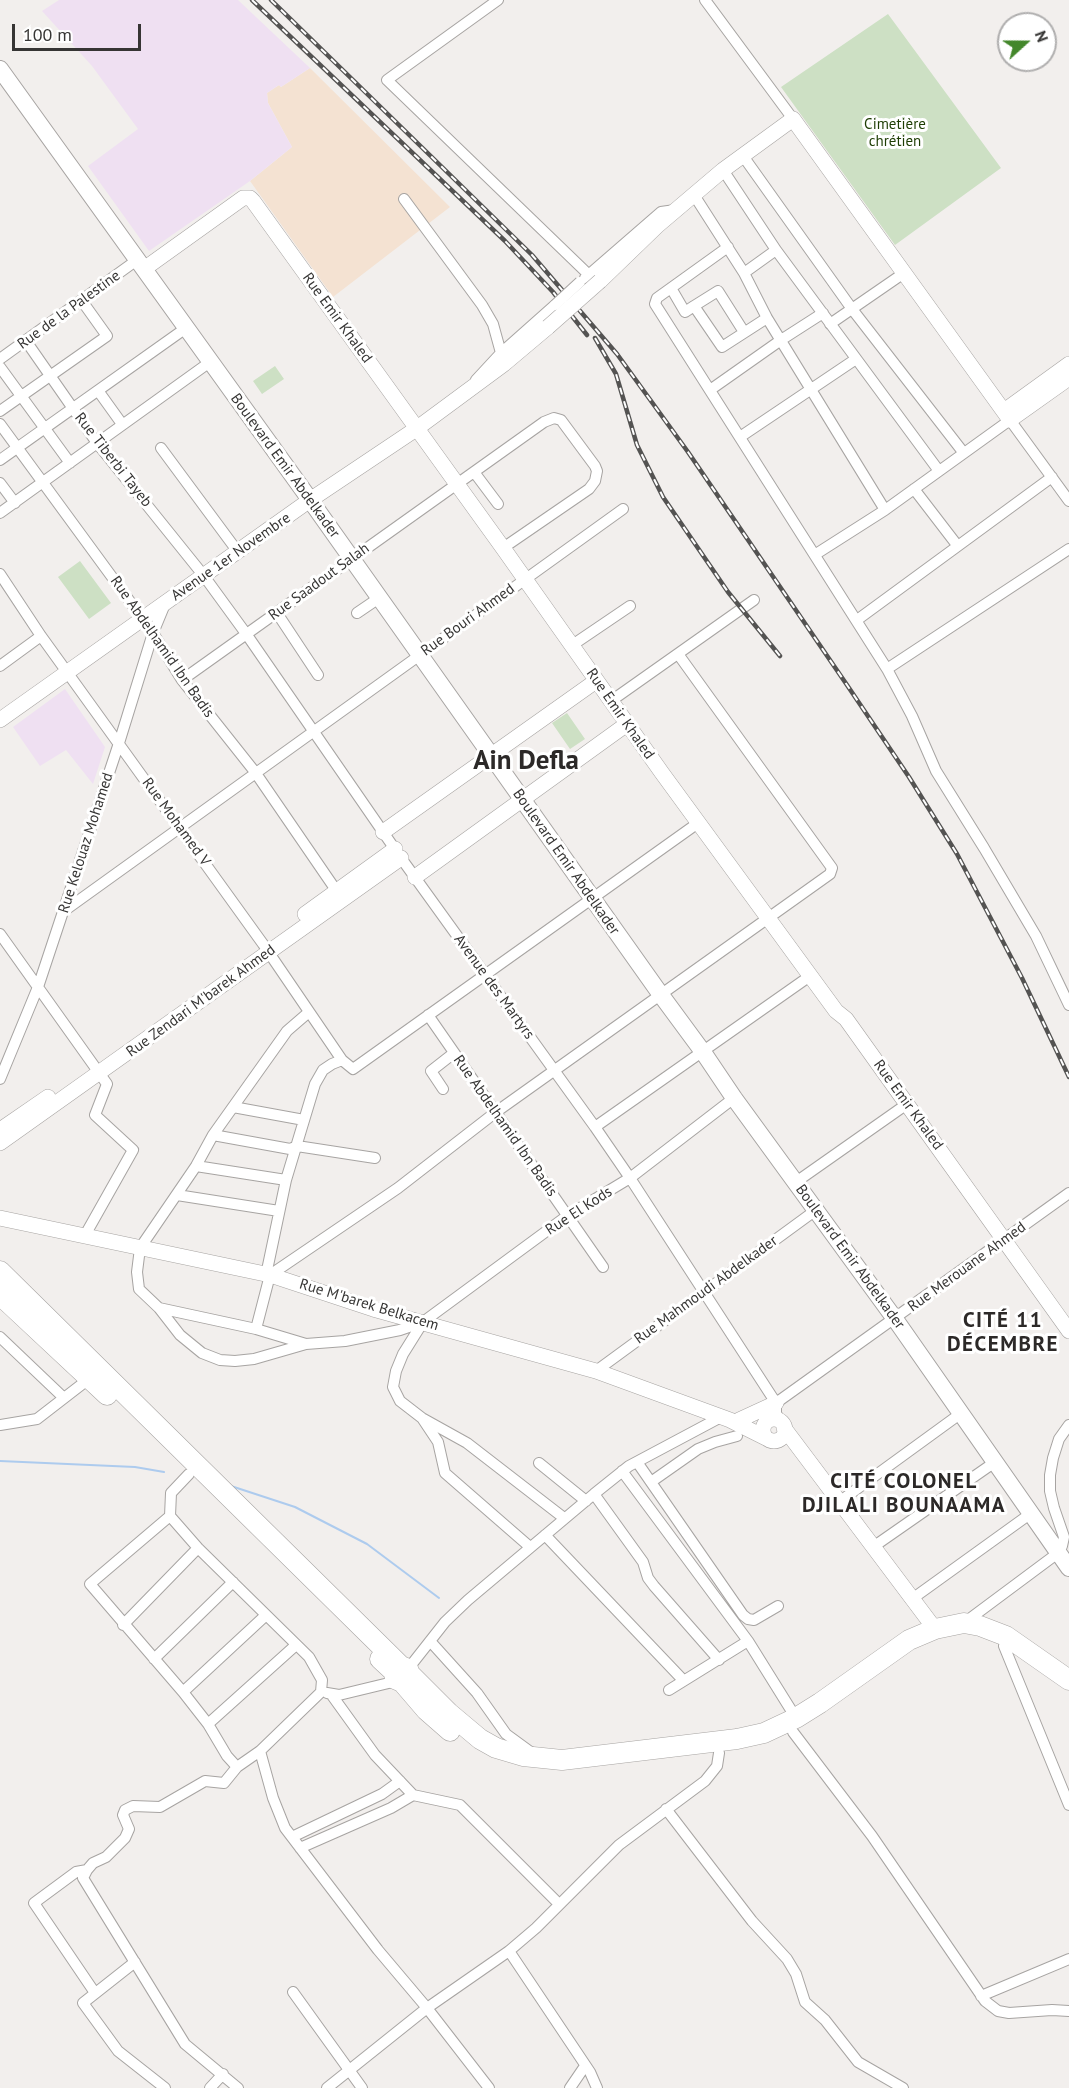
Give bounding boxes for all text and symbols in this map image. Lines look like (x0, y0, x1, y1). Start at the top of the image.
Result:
scale bar (15, 12, 144, 50)
north arrow (997, 12, 1057, 72)
text: 100 m (23, 23, 72, 46)
text: N (1031, 28, 1053, 45)
park label: Cimetière chrétien (864, 116, 926, 151)
street label: Rue de la Palestine (14, 267, 124, 353)
street label: Rue Emir Khaled (298, 270, 376, 366)
street label: Boulevard Emir Abdelkader (227, 390, 343, 542)
street label: Rue Tiberbi Tayeb (71, 409, 155, 511)
street label: Avenue 1er Novembre (168, 509, 294, 605)
street label: Rue Saadout Salah (265, 539, 373, 625)
street label: Rue Abdelhamid Ibn Badis (106, 573, 218, 721)
street label: Rue Bouri Ahmed (418, 580, 518, 660)
street label: Rue Emir Khaled (582, 665, 658, 763)
district label: Ain Defla (473, 745, 579, 777)
street label: Rue Kelouaz Mohamed (55, 771, 117, 915)
street label: Rue Mohamed V (138, 774, 214, 870)
street label: Boulevard Emir Abdelkader (509, 786, 623, 938)
street label: Avenue des Martyrs (450, 931, 538, 1043)
street label: Rue Zendari M'barek Ahmed (123, 941, 279, 1061)
street label: Rue Abdelhamid Ibn Badis (449, 1052, 561, 1200)
street label: Rue Emir Khaled (869, 1057, 947, 1153)
street label: Boulevard Emir Abdelkader (792, 1181, 908, 1333)
street label: Rue El Kods (542, 1183, 616, 1239)
street label: Rue Merouane Ahmed (905, 1218, 1029, 1316)
street label: Rue Mahmoudi Abdelkader (631, 1232, 781, 1348)
street label: Rue M'barek Belkacem (297, 1275, 441, 1335)
district label: CITÉ 11 DÉCEMBRE (947, 1308, 1059, 1358)
district label: CITÉ COLONEL DJILALI BOUNAAMA (802, 1469, 1006, 1519)

